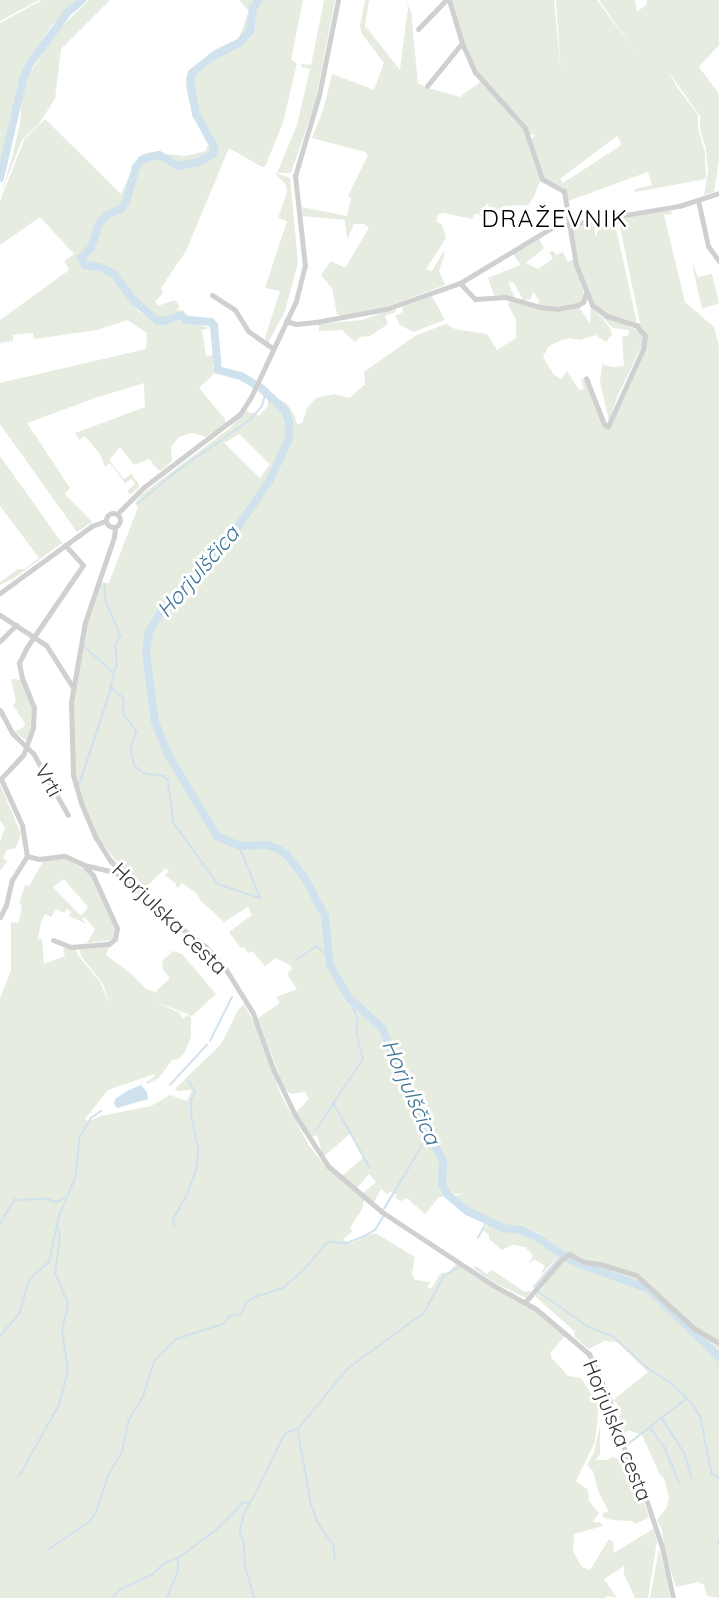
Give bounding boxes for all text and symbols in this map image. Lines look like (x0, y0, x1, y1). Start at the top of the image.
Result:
district label: DRAŽEVNIK (481, 205, 629, 233)
water label: Horjulščica (151, 521, 245, 623)
street label: Vrti (30, 759, 68, 801)
street label: Horjulska cesta (107, 857, 233, 979)
water label: Horjulščica (376, 1035, 446, 1149)
street label: Horjulska cesta (578, 1356, 658, 1504)

